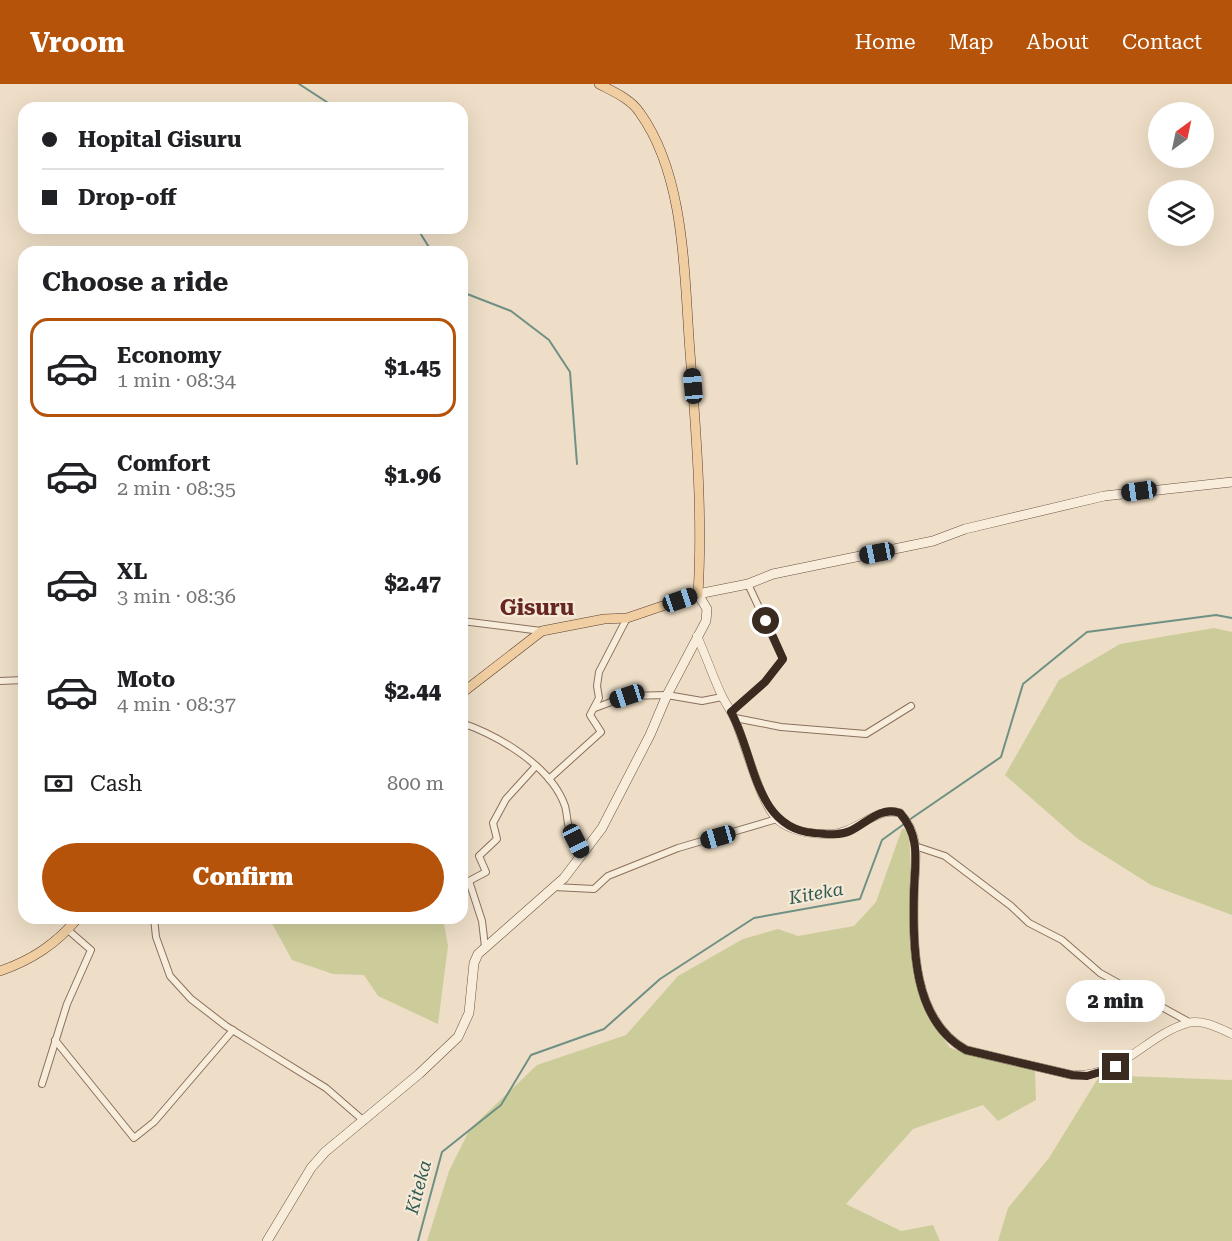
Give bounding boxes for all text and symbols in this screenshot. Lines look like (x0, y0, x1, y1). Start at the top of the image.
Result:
text: Vroom (30, 26, 125, 59)
text: Home (855, 30, 916, 54)
text: Map (949, 30, 994, 54)
text: About (1027, 30, 1089, 54)
text: Contact (1122, 30, 1202, 54)
north arrow (1148, 102, 1214, 168)
map controls (1148, 102, 1214, 246)
text: Hopital Gisuru (78, 127, 242, 152)
button: layers (1148, 180, 1214, 246)
text: Drop-off (78, 185, 176, 210)
text: Choose a ride (42, 266, 228, 298)
icon: car (45, 341, 99, 395)
text: Economy (117, 343, 221, 368)
text: $1.45 (384, 355, 441, 380)
car (682, 367, 704, 405)
text: 1 min · 08:34 (117, 368, 236, 392)
icon: car (45, 449, 99, 503)
text: Comfort (117, 451, 210, 476)
text: $1.96 (384, 463, 441, 488)
text: 2 min · 08:35 (117, 476, 236, 500)
car (1120, 480, 1158, 502)
car (858, 541, 896, 565)
icon: car (45, 557, 99, 611)
text: XL (117, 559, 147, 584)
text: $2.47 (384, 571, 441, 596)
text: 3 min · 08:36 (117, 584, 236, 608)
car (660, 586, 700, 614)
district label: Gisuru (500, 595, 575, 620)
route start (752, 607, 779, 634)
icon: car (45, 665, 99, 719)
text: Moto (117, 667, 175, 692)
text: $2.44 (384, 679, 441, 704)
car (607, 682, 647, 710)
text: 4 min · 08:37 (117, 692, 236, 716)
icon: cash (42, 767, 75, 800)
text: Cash (90, 771, 142, 796)
text: 800 m (387, 771, 444, 795)
car (560, 821, 592, 861)
car (698, 823, 738, 851)
button: Confirm (42, 843, 444, 912)
water label: Kiteka (786, 878, 845, 908)
callout: 2 min (1066, 980, 1166, 1022)
text: 2 min (1087, 989, 1144, 1013)
route end (1102, 1053, 1129, 1080)
water label: Kiteka (400, 1158, 435, 1217)

